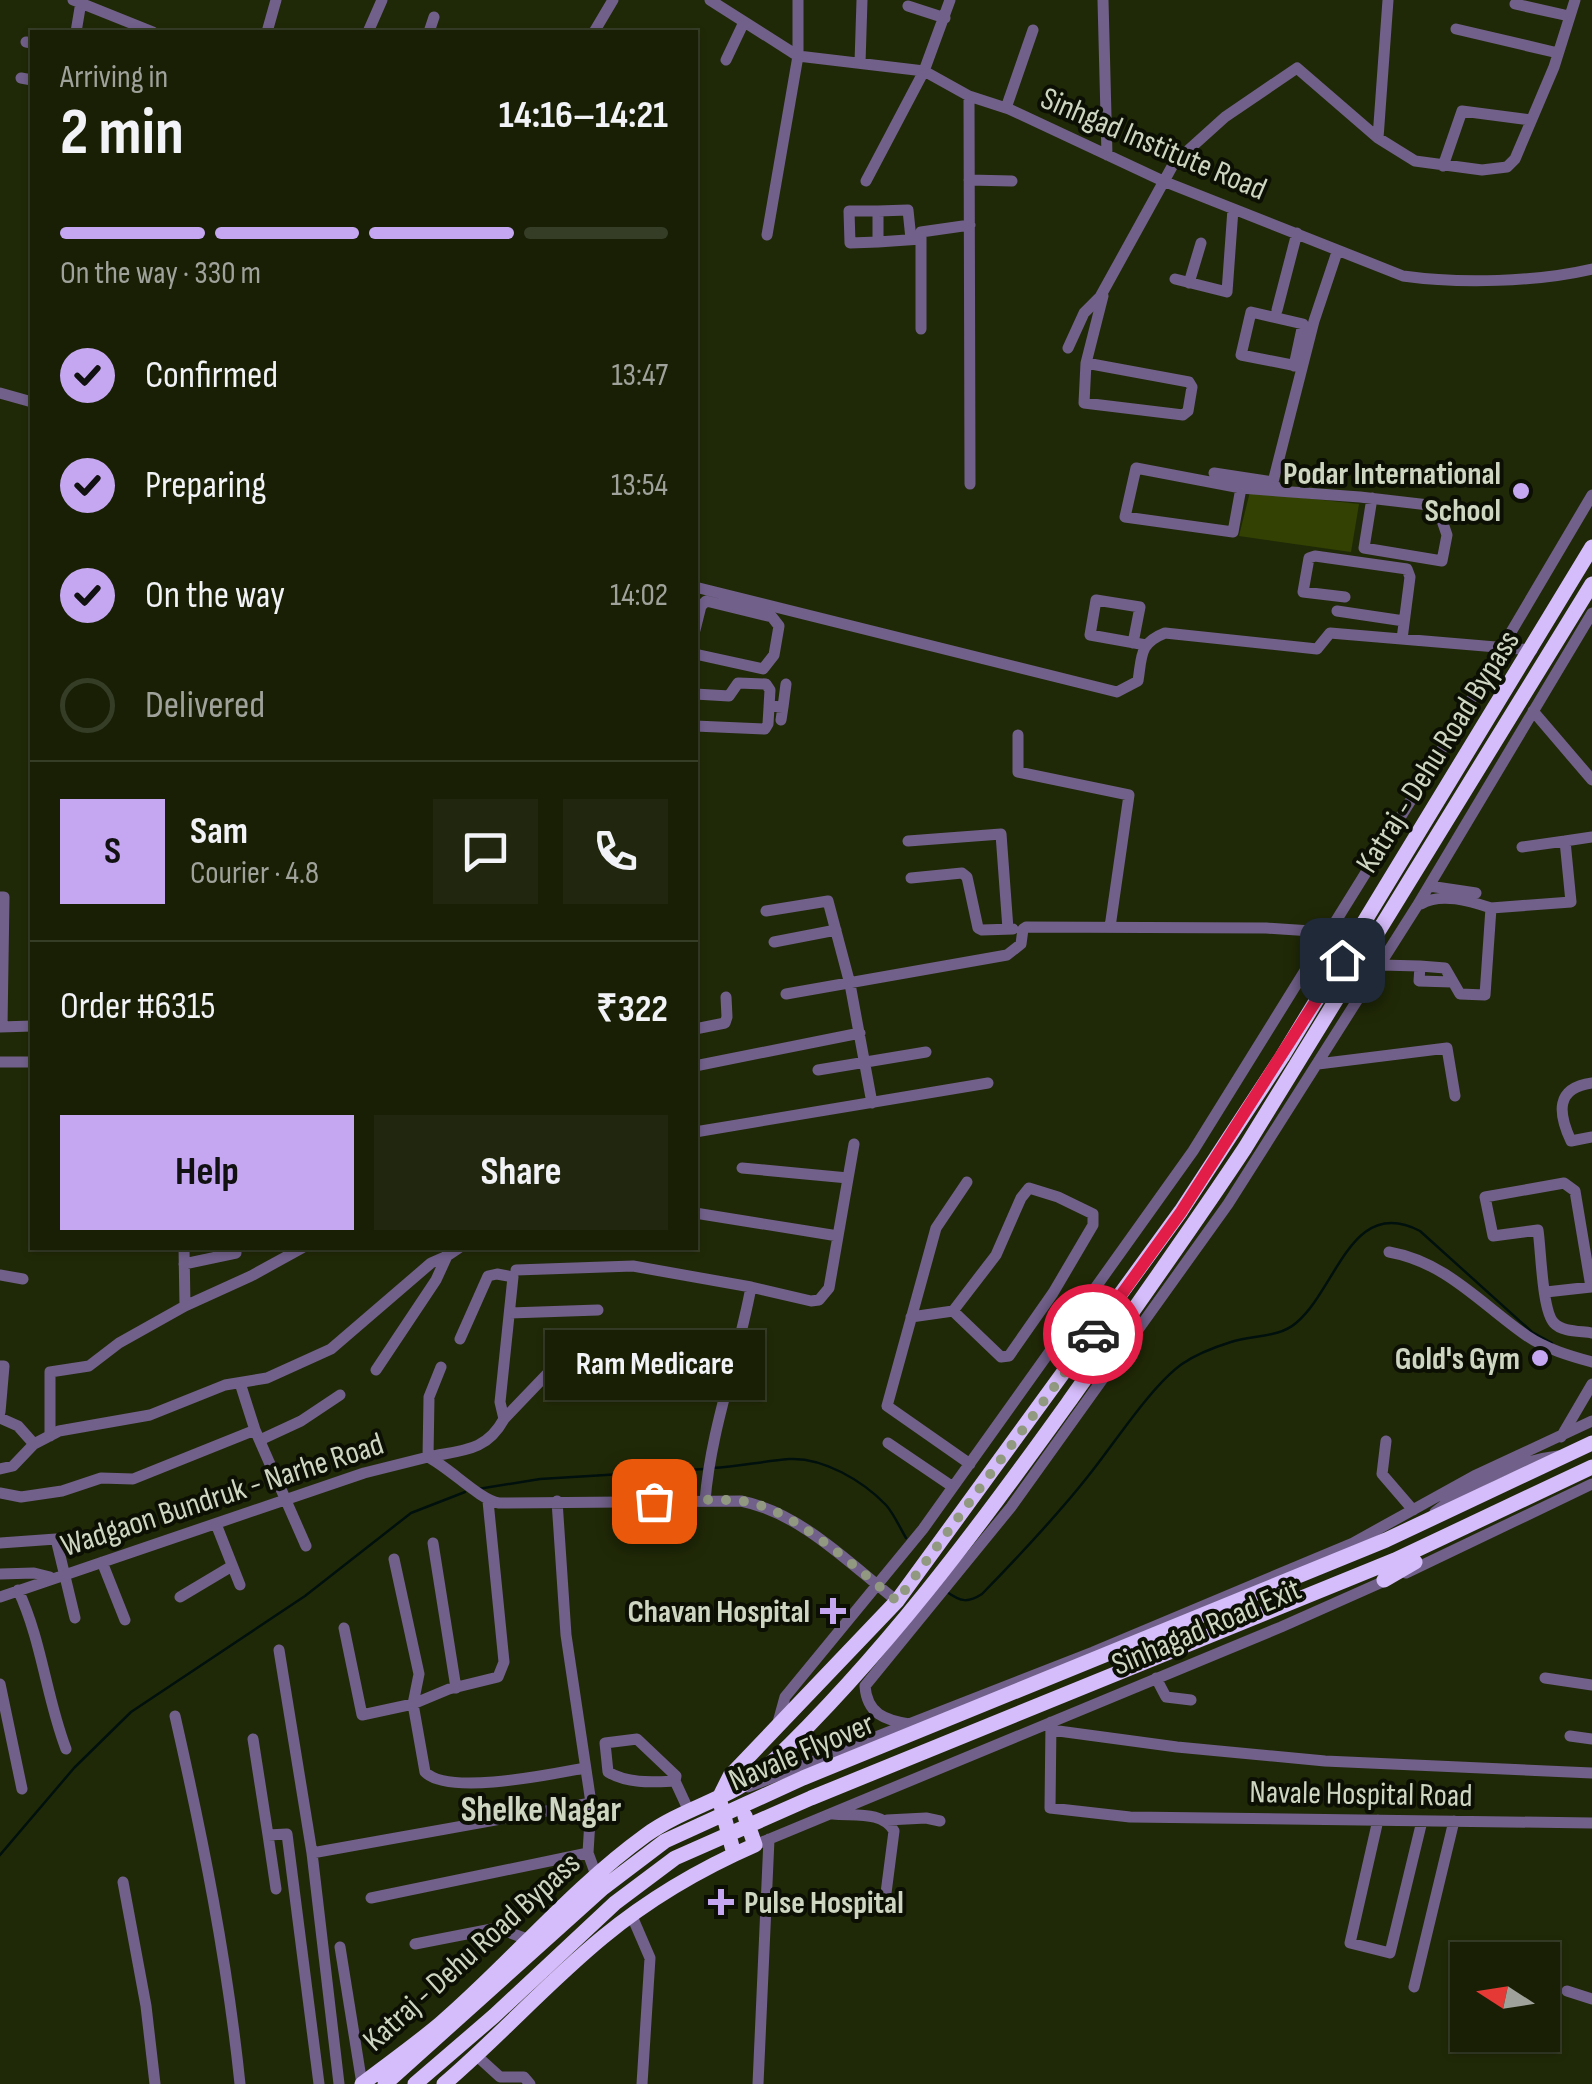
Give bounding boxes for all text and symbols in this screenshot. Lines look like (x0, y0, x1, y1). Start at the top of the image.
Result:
text: Arriving in (60, 58, 168, 97)
street label: Sinhgad Institute Road (1035, 79, 1272, 209)
text: 14:16–14:21 (499, 93, 668, 138)
text: 2 min (60, 95, 184, 173)
text: On the way · 330 m (60, 254, 261, 293)
icon: check (60, 348, 115, 403)
text: Confirmed (145, 353, 278, 398)
text: 13:47 (611, 356, 668, 395)
place label: Podar International School (1283, 455, 1501, 531)
icon: check (60, 458, 115, 513)
text: Preparing (145, 463, 266, 508)
text: 13:54 (611, 466, 668, 505)
marker: Podar International School (1510, 480, 1532, 502)
icon: check (60, 568, 115, 623)
text: On the way (145, 573, 285, 618)
text: 14:02 (610, 576, 668, 615)
street label: Katraj - Dehu Road Bypass (1348, 623, 1529, 880)
text: Delivered (145, 683, 265, 728)
button: chat (433, 799, 538, 904)
button: phone (563, 799, 668, 904)
text: Sam (190, 809, 248, 854)
text: S (104, 829, 121, 874)
text: Courier · 4.8 (190, 854, 319, 893)
pin (1300, 918, 1385, 1003)
icon: home (1315, 933, 1370, 988)
text: Order #6315 (60, 984, 216, 1029)
text: ₹322 (596, 987, 668, 1032)
button: Help (60, 1115, 354, 1230)
button: Share (374, 1115, 668, 1230)
courier (1043, 1284, 1143, 1384)
icon: car (1066, 1307, 1121, 1362)
callout: Ram Medicare (544, 1331, 764, 1401)
place label: Gold's Gym (1395, 1340, 1520, 1379)
text: Ram Medicare (576, 1345, 734, 1384)
marker: Gold's Gym (1529, 1347, 1551, 1369)
street label: Wadgaon Bundruk - Narhe Road (56, 1425, 389, 1566)
pin (612, 1459, 697, 1544)
icon: bag (627, 1474, 682, 1529)
street label: Sinhagad Road Exit (1106, 1570, 1307, 1685)
place label: Chavan Hospital (627, 1593, 810, 1632)
marker: Chavan Hospital (820, 1598, 846, 1624)
street label: Navale Flyover (723, 1704, 880, 1800)
street label: Navale Hospital Road (1249, 1773, 1473, 1816)
district label: Shelke Nagar (461, 1789, 621, 1832)
street label: Katraj - Dehu Road Bypass (355, 1844, 589, 2060)
place label: Pulse Hospital (744, 1884, 904, 1923)
marker: Pulse Hospital (708, 1889, 734, 1915)
north arrow (1450, 1942, 1560, 2052)
map controls (1450, 1942, 1560, 2052)

